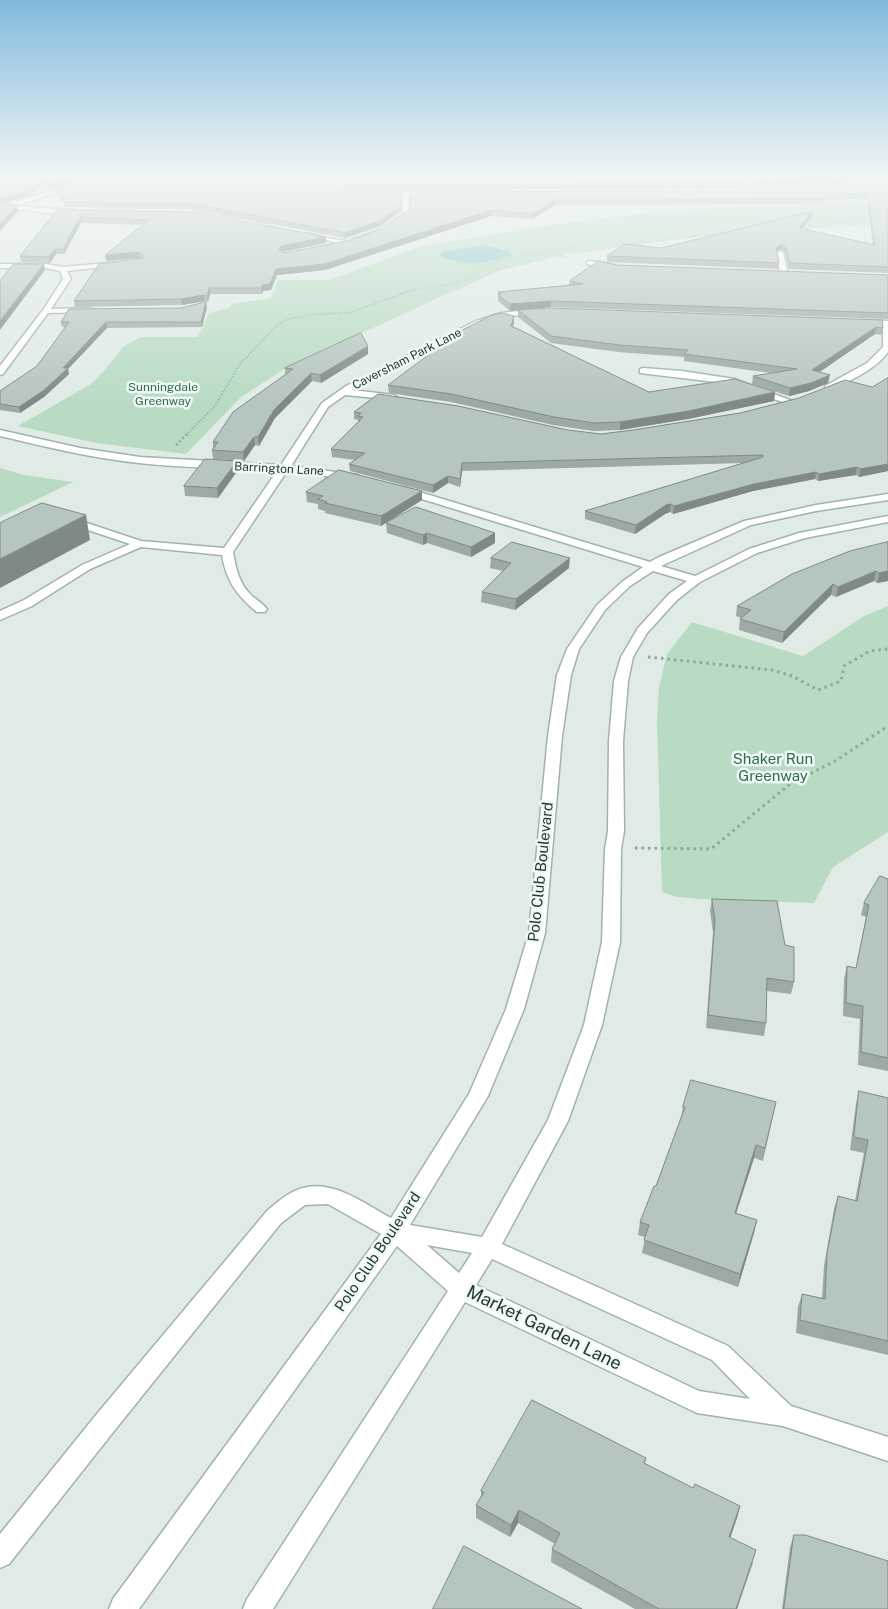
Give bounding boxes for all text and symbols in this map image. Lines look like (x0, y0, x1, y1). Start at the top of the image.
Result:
street label: Caversham Park Lane (350, 325, 464, 393)
park label: Sunningdale Greenway (128, 380, 198, 408)
street label: Barrington Lane (234, 459, 324, 479)
park label: Shaker Run Greenway (733, 750, 813, 785)
street label: Polo Club Boulevard (525, 801, 557, 943)
street label: Polo Club Boulevard (331, 1189, 425, 1315)
street label: Market Garden Lane (463, 1281, 625, 1375)

